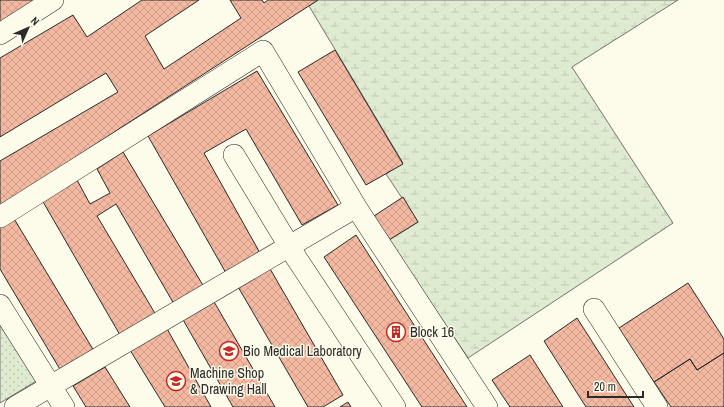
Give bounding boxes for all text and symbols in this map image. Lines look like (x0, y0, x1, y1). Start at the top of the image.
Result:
north arrow (8, 8, 48, 48)
text: N (28, 14, 42, 28)
building icon: Block 16 (385, 321, 407, 343)
place label: Block 16 (410, 323, 454, 341)
school or university icon: Bio Medical Laboratory (218, 340, 240, 362)
place label: Bio Medical Laboratory (243, 342, 362, 360)
place label: Machine Shop & Drawing Hall (190, 364, 267, 398)
school or university icon: Machine Shop & Drawing Hall (165, 370, 187, 392)
scale bar (588, 373, 643, 399)
text: 20 m (594, 379, 616, 395)

